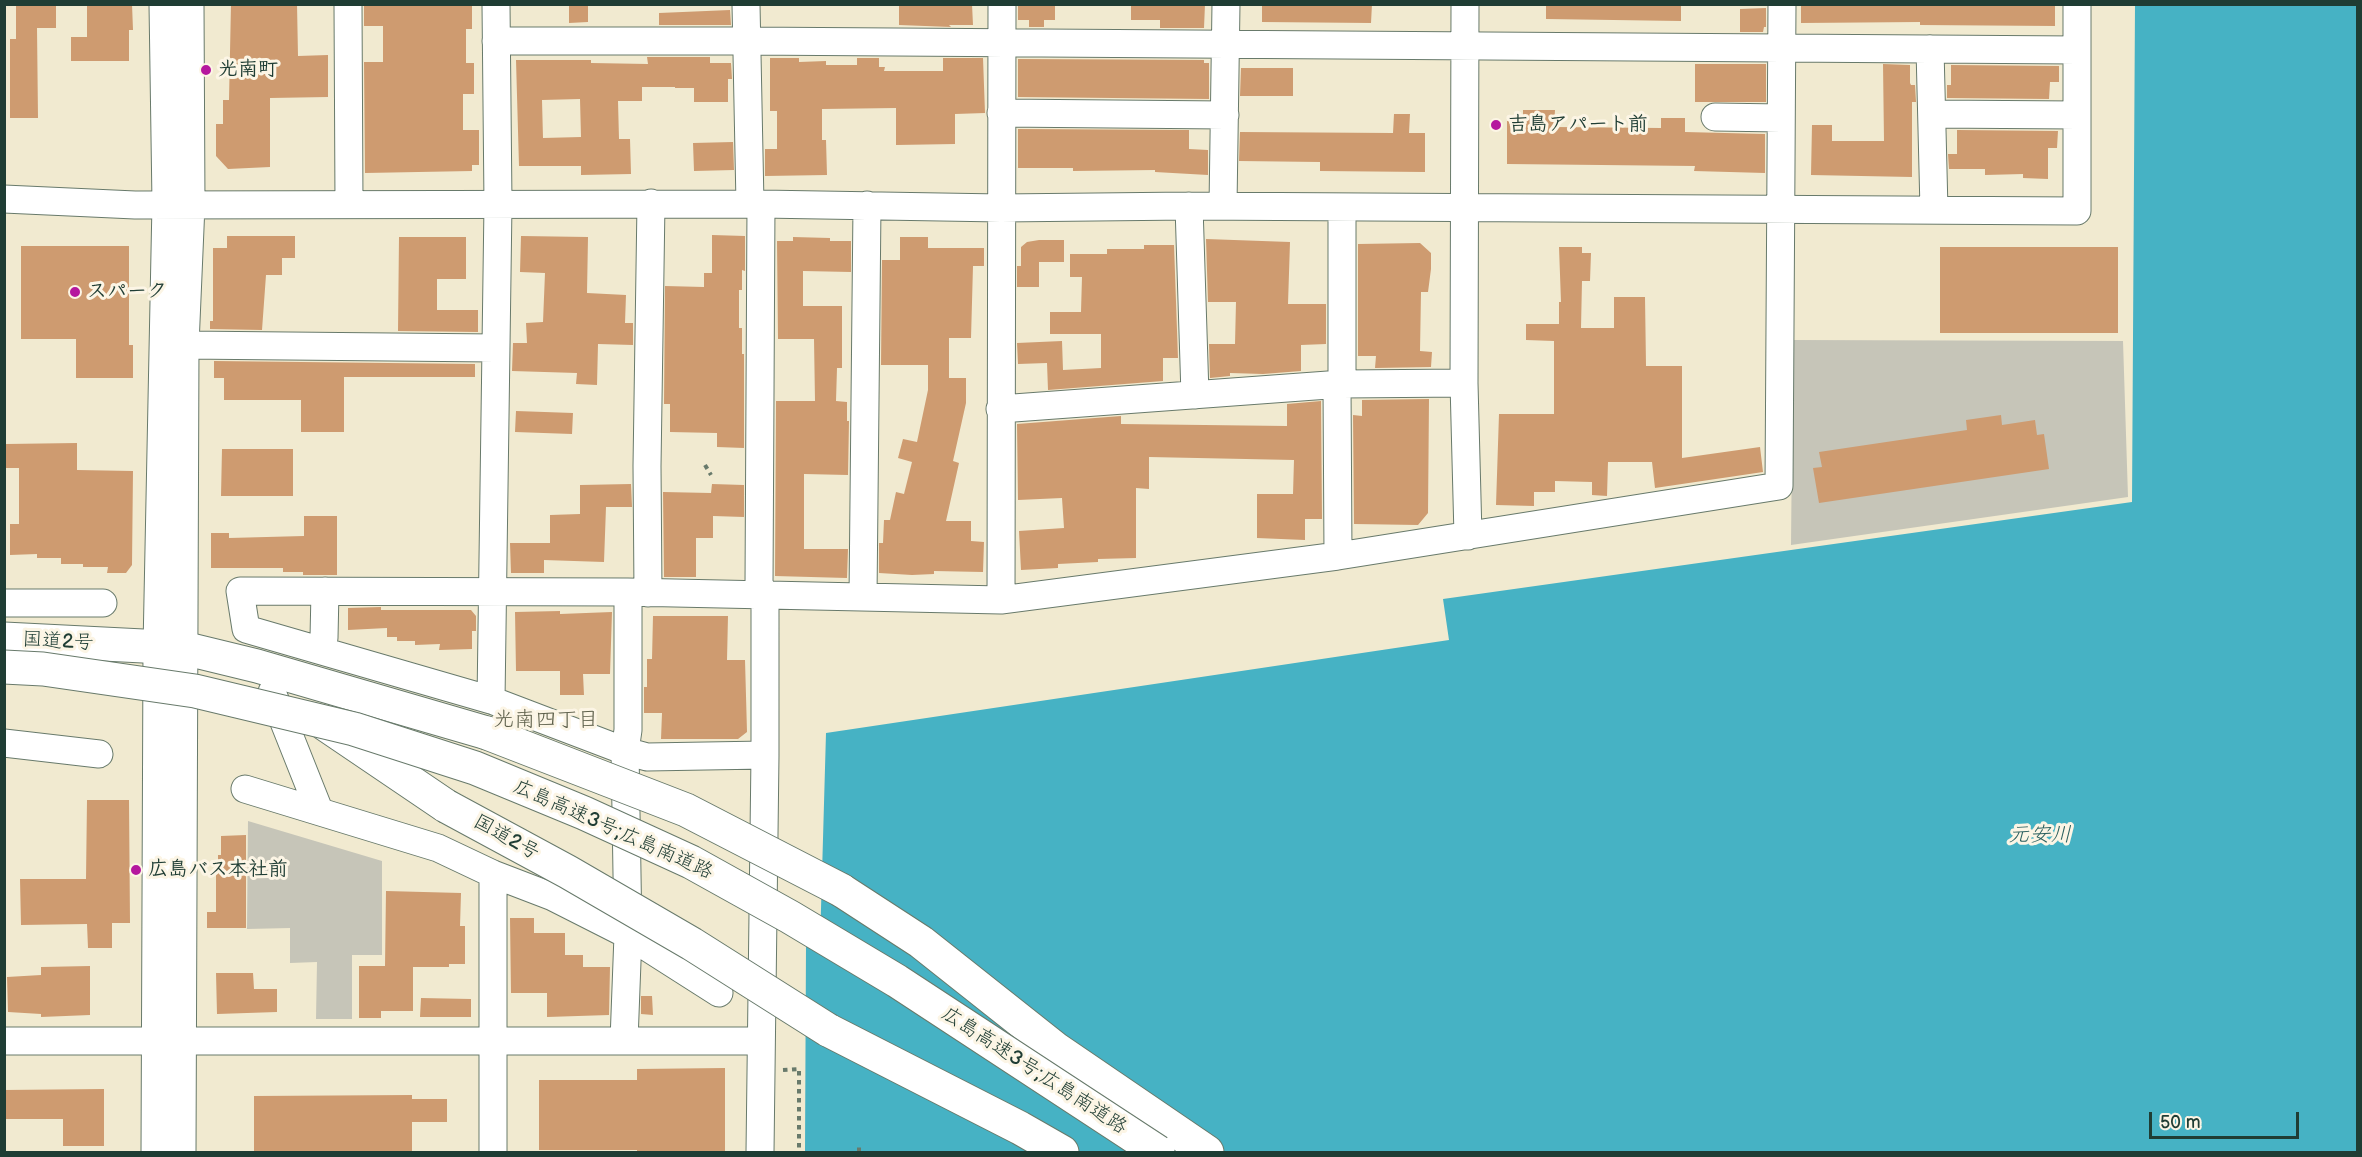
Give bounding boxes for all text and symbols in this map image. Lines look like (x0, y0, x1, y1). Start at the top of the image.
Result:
place label: 光南町 (218, 58, 278, 82)
marker: 光南町 (199, 63, 213, 77)
place label: 吉島アパート前 (1508, 113, 1648, 137)
marker: 吉島アパート前 (1489, 118, 1503, 132)
place label: スパーク (87, 280, 167, 304)
marker: スパーク (68, 285, 82, 299)
street label: 国道2号 (22, 628, 94, 656)
district label: 光南四丁目 (494, 708, 598, 734)
street label: 広島高速3号;広島南道路 (509, 775, 717, 885)
street label: 国道2号 (469, 810, 543, 866)
water label: 元安川 (2009, 823, 2071, 849)
place label: 広島バス本社前 (148, 858, 288, 882)
marker: 広島バス本社前 (129, 863, 143, 877)
street label: 広島高速3号;広島南道路 (937, 1002, 1131, 1140)
scale bar (2152, 1100, 2302, 1138)
text: 50 m (2160, 1112, 2201, 1133)

